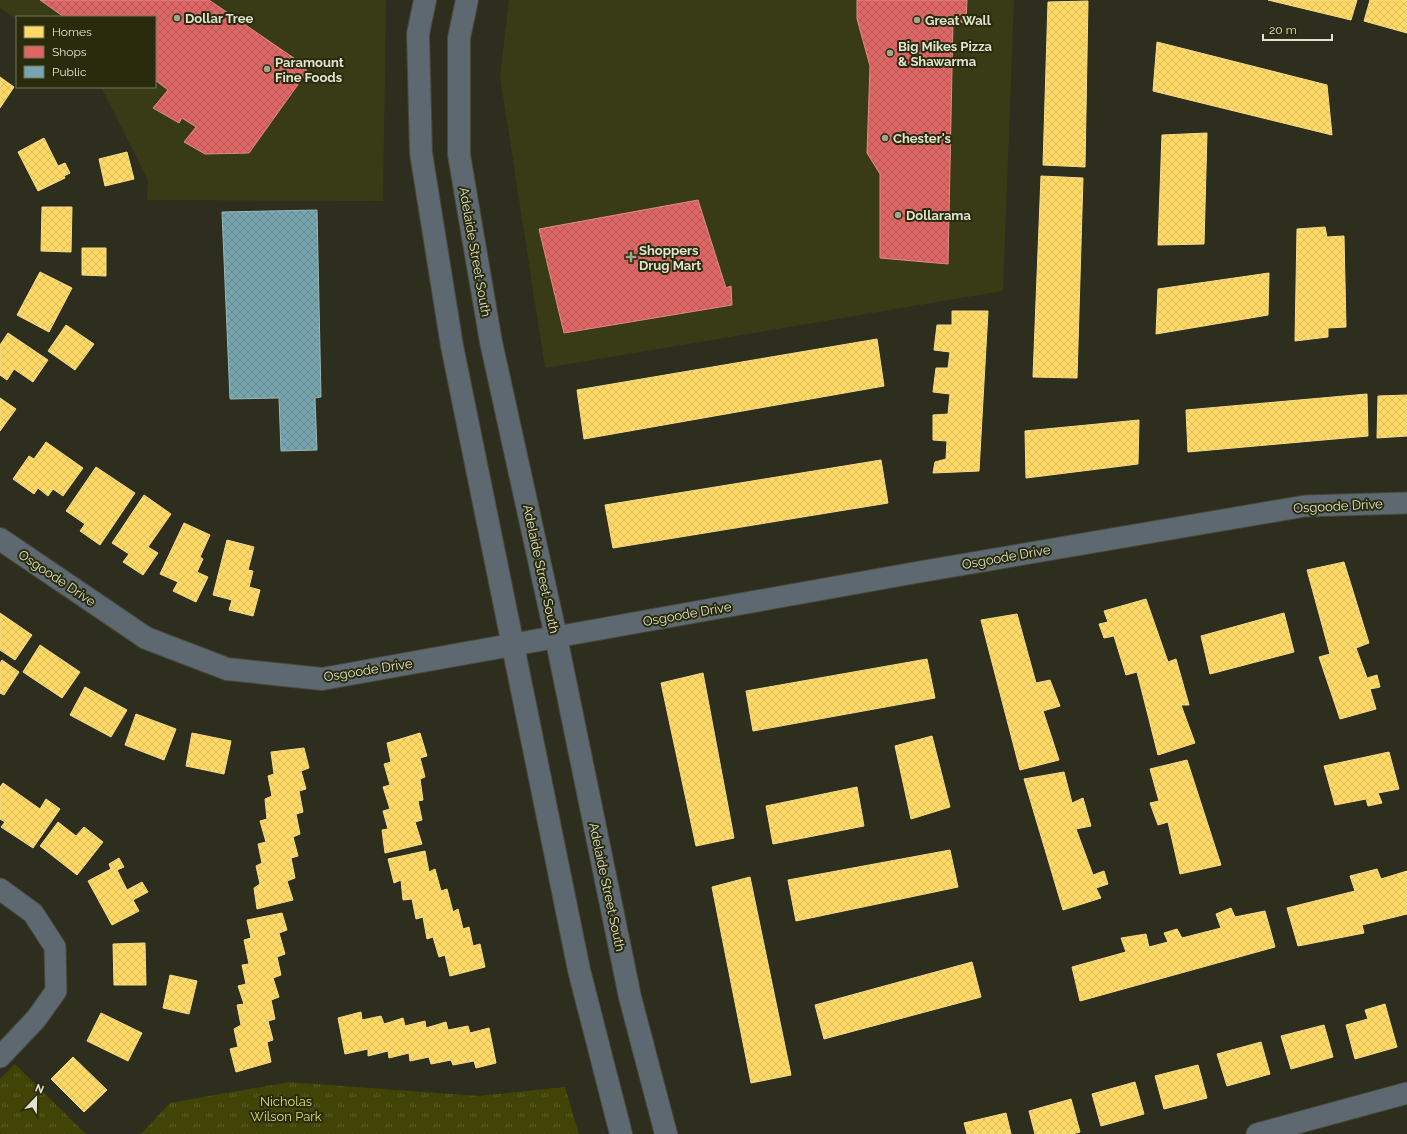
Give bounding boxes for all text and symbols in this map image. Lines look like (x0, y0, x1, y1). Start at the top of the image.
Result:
place label: Dollar Tree (185, 11, 254, 26)
marker: Dollar Tree (172, 13, 182, 23)
place label: Great Wall (925, 13, 992, 28)
marker: Great Wall (912, 15, 922, 25)
legend (16, 16, 156, 88)
scale bar (1263, 16, 1332, 42)
text: 20 m (1269, 23, 1297, 37)
text: Homes (52, 25, 92, 39)
place label: Big Mikes Pizza & Shawarma (898, 39, 993, 69)
text: Shops (52, 45, 87, 59)
marker: Big Mikes Pizza & Shawarma (885, 48, 895, 58)
place label: Paramount Fine Foods (275, 55, 344, 85)
marker: Paramount Fine Foods (262, 64, 272, 74)
text: Public (52, 65, 87, 79)
place label: Chester's (893, 131, 952, 146)
marker: Chester's (880, 133, 890, 143)
street label: Adelaide Street South (456, 186, 494, 318)
place label: Dollarama (906, 208, 971, 223)
marker: Dollarama (893, 210, 903, 220)
place label: Shoppers Drug Mart (639, 243, 701, 273)
marker: Shoppers Drug Mart (626, 252, 636, 262)
street label: Osgoode Drive (1293, 496, 1383, 516)
street label: Adelaide Street South (520, 503, 562, 635)
street label: Osgoode Drive (961, 542, 1052, 572)
street label: Osgoode Drive (16, 547, 99, 609)
street label: Osgoode Drive (642, 599, 733, 629)
street label: Osgoode Drive (323, 656, 414, 684)
street label: Adelaide Street South (586, 821, 628, 953)
north arrow (16, 1078, 56, 1118)
text: N (33, 1082, 46, 1097)
park label: Nicholas Wilson Park (250, 1094, 322, 1124)

